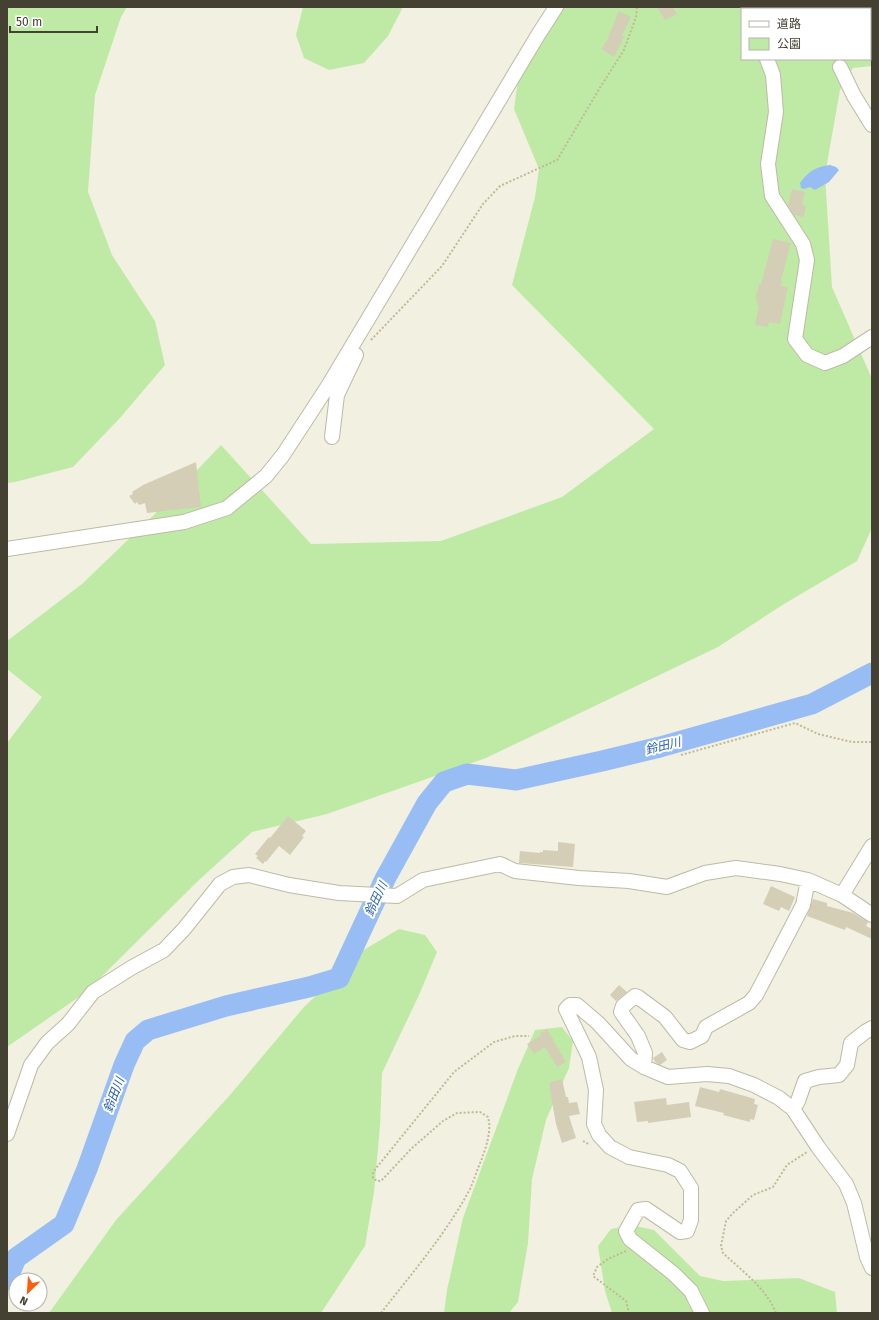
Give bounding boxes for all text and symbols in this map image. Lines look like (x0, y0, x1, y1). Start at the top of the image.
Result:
scale bar (10, 8, 97, 34)
legend (741, 8, 871, 60)
text: 50 m (16, 15, 42, 29)
text: 道路 (777, 17, 801, 31)
text: 公園 (777, 37, 801, 51)
water label: 鈴田川 (644, 734, 684, 757)
water label: 鈴田川 (362, 878, 391, 918)
water label: 鈴田川 (101, 1074, 128, 1114)
north arrow (8, 1272, 48, 1312)
text: N (18, 1293, 30, 1308)

